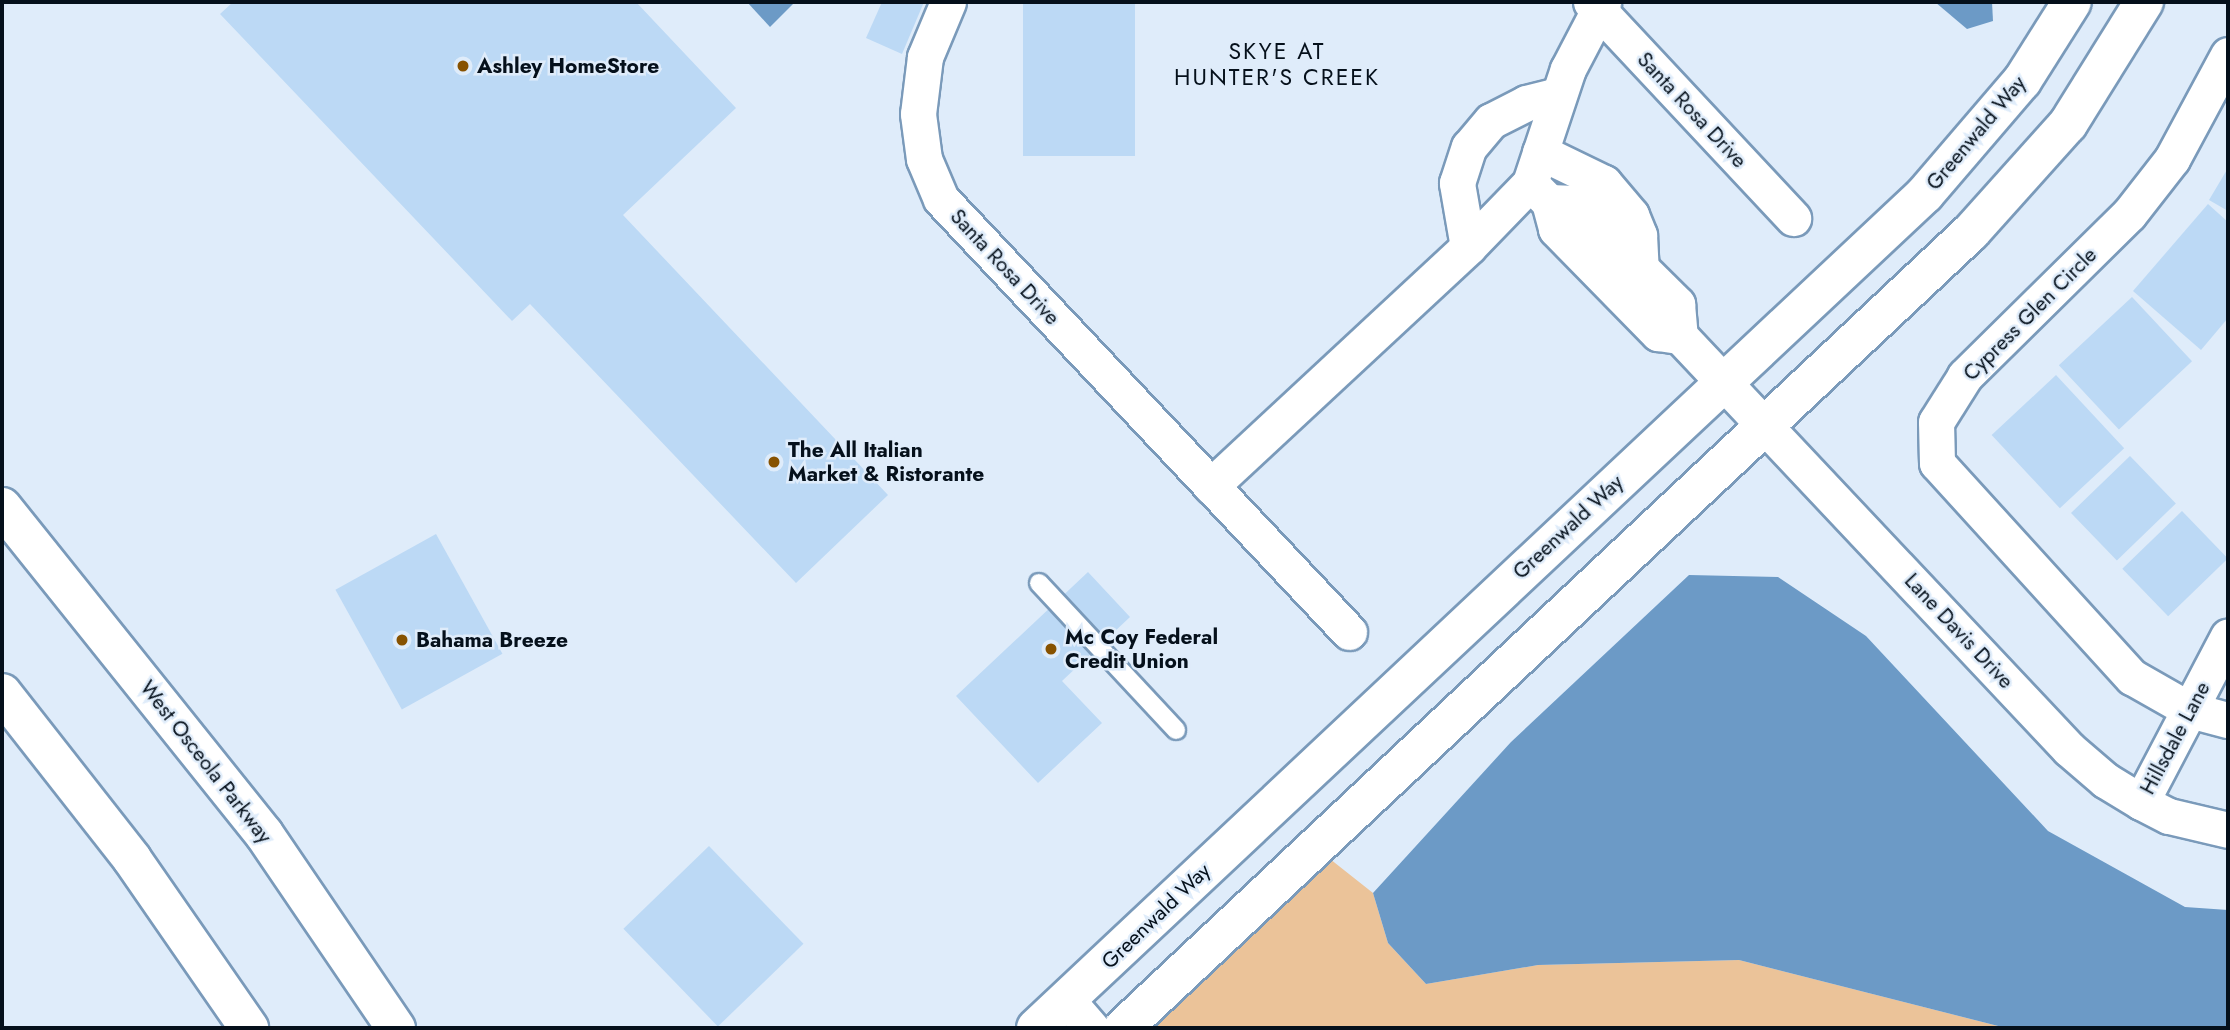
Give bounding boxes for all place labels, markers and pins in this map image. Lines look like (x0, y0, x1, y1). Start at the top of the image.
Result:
place label: Ashley HomeStore (477, 53, 659, 79)
marker: Ashley HomeStore (455, 58, 471, 74)
place label: The All Italian Market & Ristorante (788, 437, 984, 487)
marker: The All Italian Market & Ristorante (766, 454, 782, 470)
place label: Mc Coy Federal Credit Union (1065, 624, 1218, 674)
place label: Bahama Breeze (416, 627, 568, 653)
marker: Bahama Breeze (394, 632, 410, 648)
marker: Mc Coy Federal Credit Union (1043, 641, 1059, 657)

